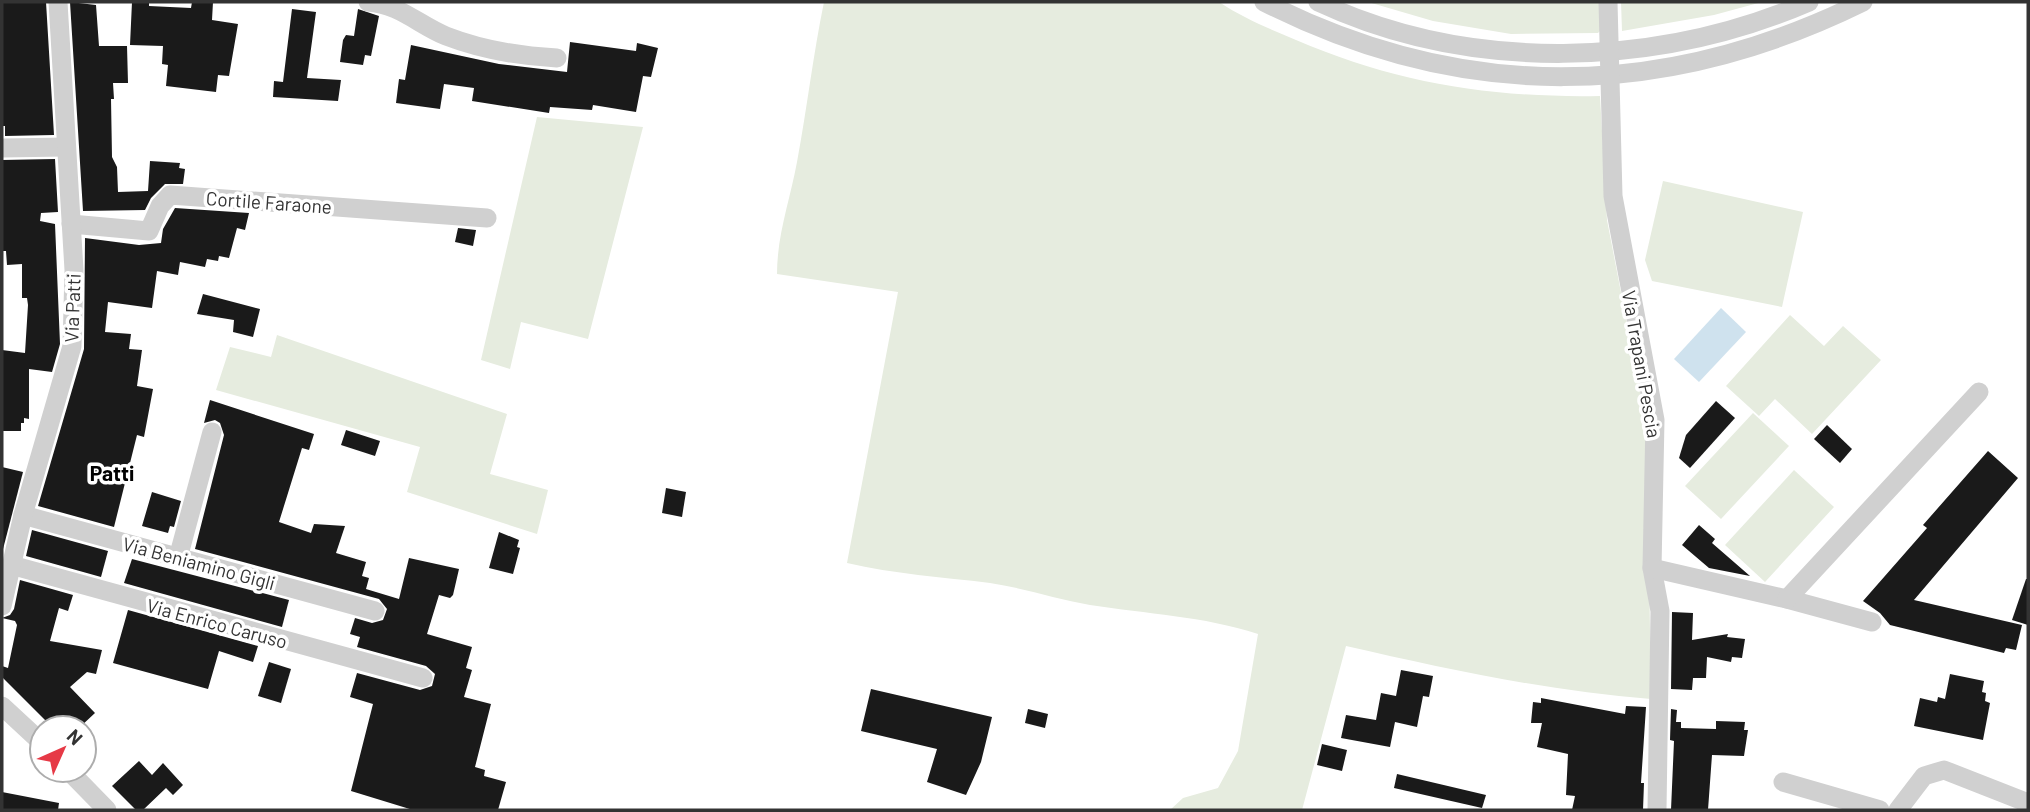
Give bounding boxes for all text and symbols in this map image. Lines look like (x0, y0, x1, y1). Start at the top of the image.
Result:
street label: Cortile Faraone (205, 186, 333, 218)
street label: Via Patti (59, 273, 85, 343)
street label: Via Trapani Pescia (1618, 288, 1666, 440)
district label: Patti (90, 460, 134, 485)
street label: Via Beniamino Gigli (120, 532, 278, 594)
street label: Via Enrico Caruso (144, 593, 290, 653)
north arrow (28, 714, 98, 784)
text: N (63, 724, 88, 749)

